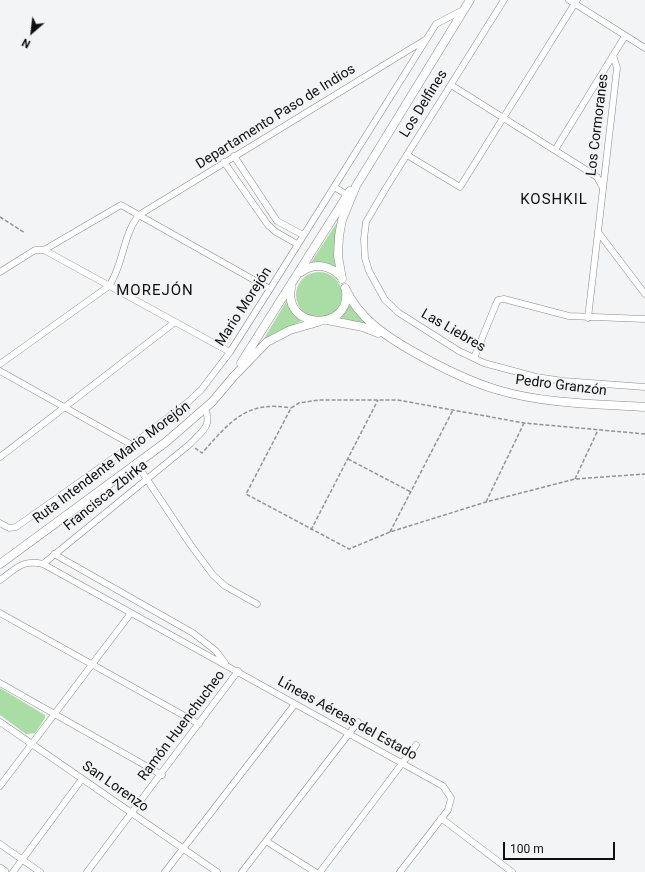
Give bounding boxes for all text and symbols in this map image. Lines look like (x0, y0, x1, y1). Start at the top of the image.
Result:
north arrow (12, 12, 52, 52)
text: N (20, 35, 33, 51)
street label: Departamento Paso de Indios (193, 61, 359, 173)
street label: Los Delfines (397, 67, 451, 141)
street label: Los Cormoranes (583, 73, 613, 177)
district label: KOSHKIL (520, 191, 588, 209)
street label: Mario Morejón (212, 264, 276, 350)
district label: MOREJÓN (116, 282, 194, 300)
street label: Las Liebres (418, 306, 488, 356)
street label: Pedro Granzón (514, 372, 608, 400)
street label: Ruta Intendente Mario Morejón (30, 398, 194, 528)
street label: Francisca Zbirka (61, 457, 151, 535)
street label: Ramón Huenchucheo (135, 668, 229, 784)
street label: Líneas Aéreas del Estado (274, 674, 420, 764)
street label: San Lorenzo (79, 758, 151, 816)
scale bar (505, 834, 617, 860)
text: 100 m (510, 842, 544, 856)

